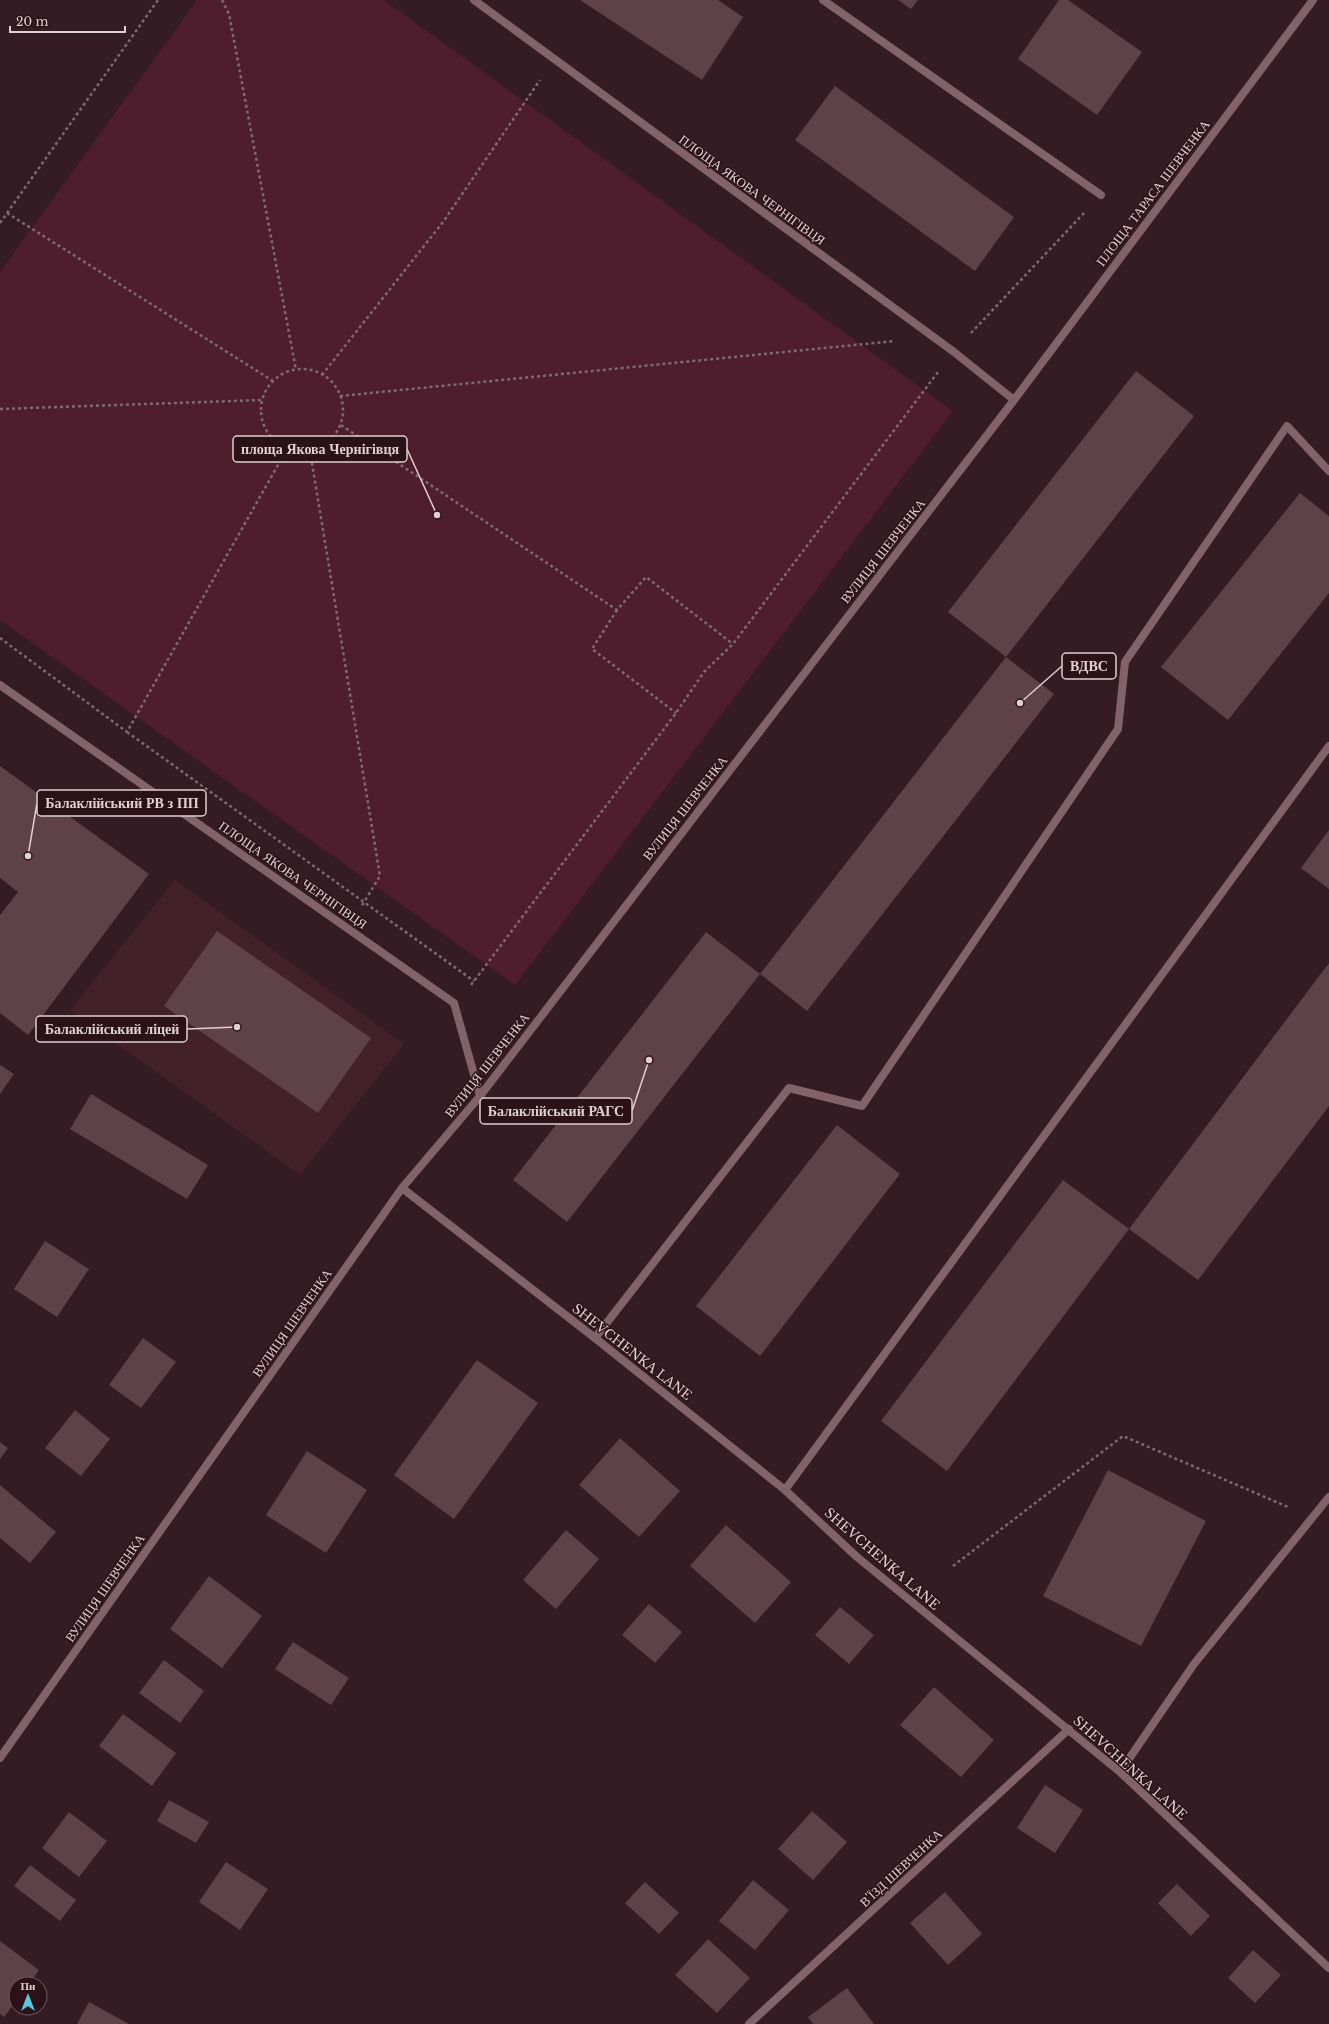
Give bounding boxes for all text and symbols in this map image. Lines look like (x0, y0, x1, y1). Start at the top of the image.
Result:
scale bar (10, 8, 125, 34)
text: 20 m (16, 14, 48, 29)
street label: ПЛОЩА ТАРАСА ШЕВЧЕНКА (1092, 116, 1214, 270)
street label: ПЛОЩА ЯКОВА ЧЕРНІГІВЦЯ (675, 131, 829, 249)
callout: площа Якова Чернігівця (233, 436, 407, 462)
text: площа Якова Чернігівця (241, 440, 399, 458)
street label: ВУЛИЦЯ ШЕВЧЕНКА (837, 495, 930, 607)
callout: ВДВС (1062, 653, 1116, 679)
text: ВДВС (1070, 657, 1108, 675)
street label: ВУЛИЦЯ ШЕВЧЕНКА (639, 752, 732, 864)
callout: Балаклійський РВ з ПП (37, 790, 206, 816)
text: Балаклійський РВ з ПП (45, 794, 199, 812)
street label: ПЛОЩА ЯКОВА ЧЕРНІГІВЦЯ (216, 817, 371, 933)
street label: ВУЛИЦЯ ШЕВЧЕНКА (441, 1009, 534, 1121)
callout: Балаклійський ліцей (36, 1016, 187, 1042)
text: Балаклійський ліцей (45, 1020, 179, 1038)
callout: Балаклійський РАГС (480, 1098, 632, 1124)
text: Балаклійський РАГС (488, 1102, 624, 1120)
street label: ВУЛИЦЯ ШЕВЧЕНКА (248, 1265, 336, 1380)
street label: SHEVCHENKA LANE (569, 1300, 695, 1404)
street label: SHEVCHENKA LANE (821, 1504, 943, 1614)
street label: ВУЛИЦЯ ШЕВЧЕНКА (61, 1530, 149, 1645)
street label: SHEVCHENKA LANE (1070, 1712, 1190, 1824)
street label: В'ЇЗД ШЕВЧЕНКА (856, 1825, 946, 1911)
north arrow (8, 1976, 48, 2016)
text: Пн (21, 1979, 36, 1993)

